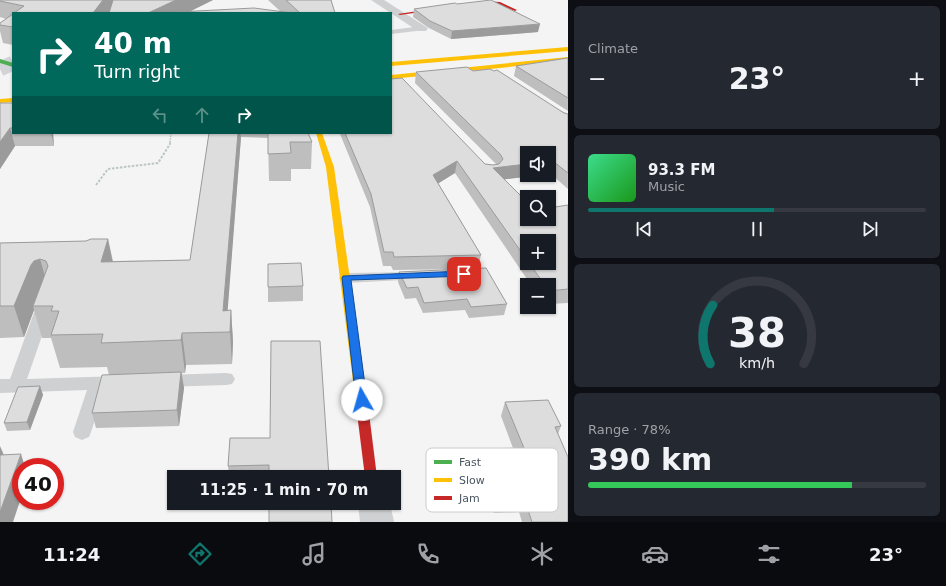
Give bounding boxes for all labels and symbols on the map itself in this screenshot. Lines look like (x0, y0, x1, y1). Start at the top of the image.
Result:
pin (447, 257, 481, 291)
position arrow (341, 379, 383, 421)
legend (426, 448, 558, 512)
text: Fast (459, 456, 482, 469)
speed limit sign: 40 (12, 458, 64, 510)
text: Slow (459, 474, 485, 487)
text: Jam (458, 492, 480, 505)

